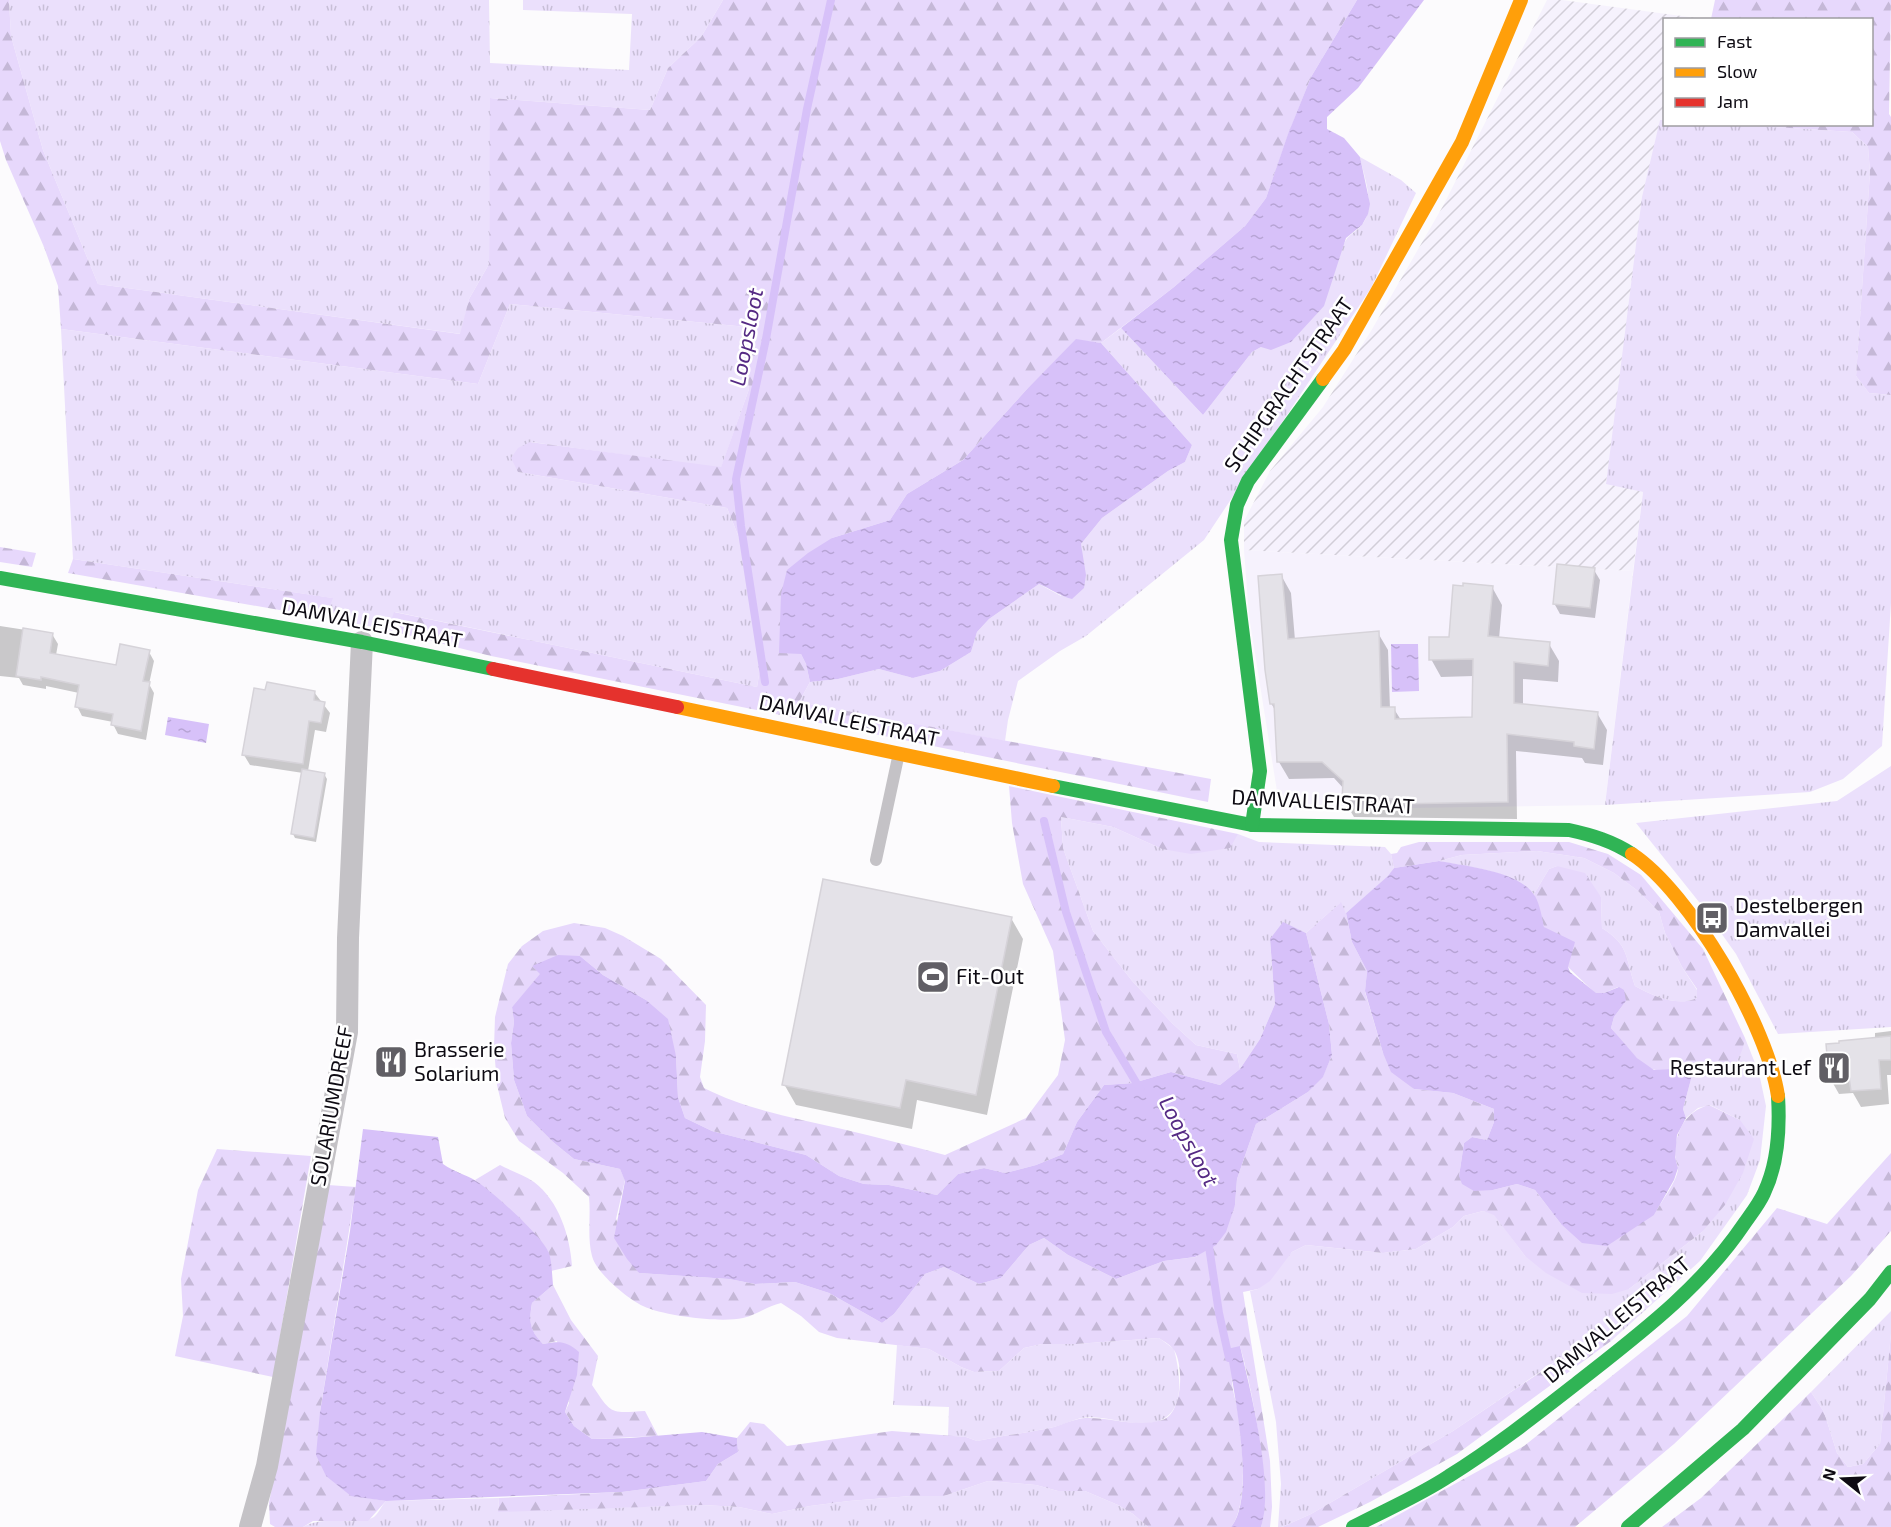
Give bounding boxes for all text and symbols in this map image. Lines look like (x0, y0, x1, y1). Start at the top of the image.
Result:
legend (1663, 18, 1873, 126)
text: Fast (1717, 30, 1752, 52)
text: Slow (1717, 60, 1758, 82)
text: Jam (1717, 90, 1749, 112)
water label: Loopsloot (723, 285, 767, 388)
street label: SCHIPGRACHTSTRAAT (1218, 292, 1357, 476)
street label: DAMVALLEISTRAAT (280, 593, 465, 652)
street label: DAMVALLEISTRAAT (757, 688, 942, 751)
street label: DAMVALLEISTRAAT (1231, 783, 1415, 818)
place label: Destelbergen Damvallei (1735, 892, 1863, 941)
bus stop icon: Destelbergen Damvallei (1694, 900, 1730, 936)
sports icon: Fit-Out (915, 959, 951, 995)
place label: Fit-Out (956, 963, 1024, 988)
street label: SOLARIUMDREEF (304, 1024, 357, 1188)
place label: Brasserie Solarium (414, 1036, 505, 1085)
restaurant icon: Brasserie Solarium (373, 1044, 409, 1080)
restaurant icon: Restaurant Lef (1816, 1050, 1852, 1086)
place label: Restaurant Lef (1670, 1054, 1812, 1079)
water label: Loopsloot (1154, 1091, 1226, 1191)
street label: DAMVALLEISTRAAT (1538, 1250, 1694, 1387)
north arrow (1813, 1449, 1873, 1509)
text: N (1817, 1466, 1839, 1483)

